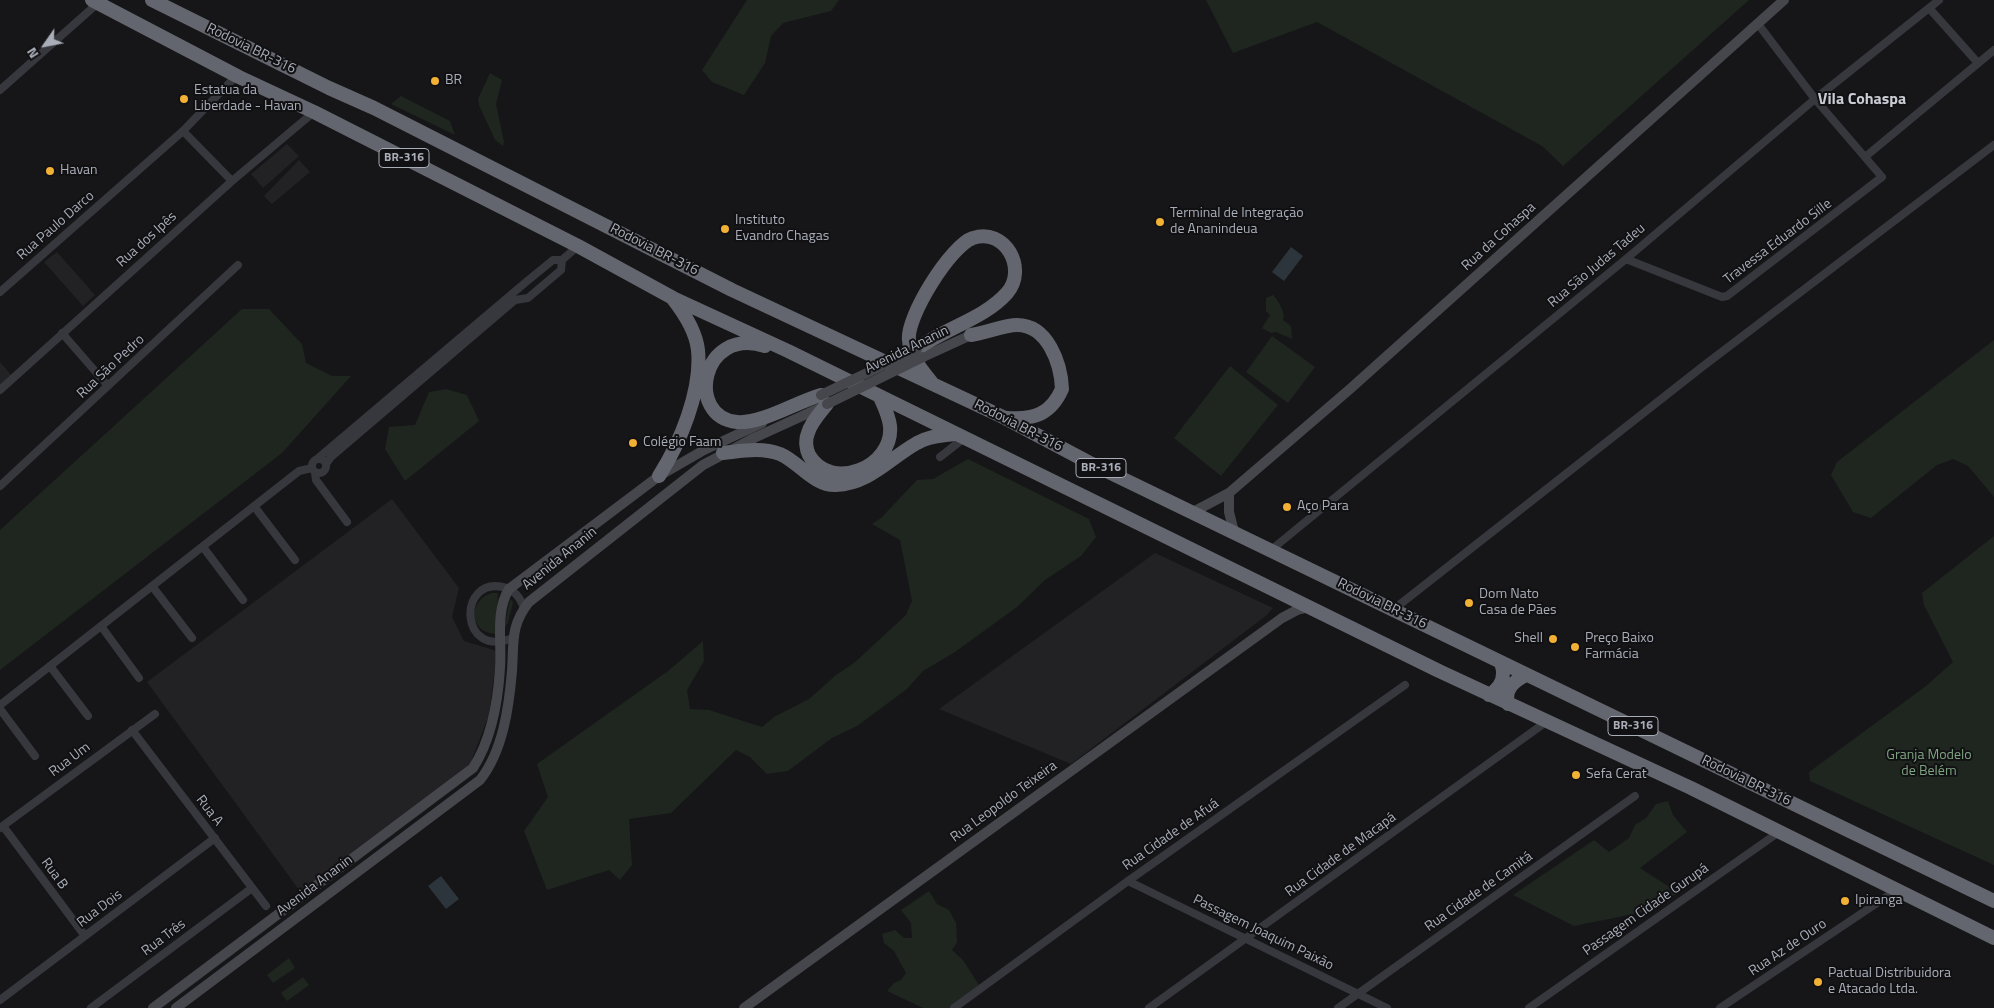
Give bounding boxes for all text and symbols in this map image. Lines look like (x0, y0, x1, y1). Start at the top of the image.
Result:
north arrow (20, 20, 70, 70)
street label: Rodovia BR-316 (204, 20, 298, 78)
text: N (21, 44, 43, 63)
place label: BR (445, 73, 462, 89)
marker: BR (429, 75, 441, 87)
place label: Estatua da Liberdade - Havan (194, 83, 302, 115)
district label: Vila Cohaspa (1818, 90, 1906, 110)
marker: Estatua da Liberdade - Havan (178, 93, 190, 105)
road number: BR-316 (379, 148, 429, 168)
place label: Havan (60, 163, 98, 179)
marker: Havan (44, 165, 56, 177)
street label: Rua Paulo Darco (14, 188, 98, 264)
street label: Travessa Eduardo Sille (1721, 196, 1835, 288)
street label: Rua da Cohaspa (1458, 199, 1540, 275)
place label: Terminal de Integração de Ananindeua (1170, 206, 1304, 238)
street label: Rua dos Ipês (114, 209, 180, 271)
place label: Instituto Evandro Chagas (735, 213, 829, 246)
marker: Terminal de Integração de Ananindeua (1154, 216, 1166, 228)
street label: Rodovia BR-316 (607, 220, 701, 280)
street label: Rua São Judas Tadeu (1545, 220, 1649, 312)
marker: Instituto Evandro Chagas (719, 223, 731, 235)
street label: Avenida Ananin (862, 323, 952, 377)
street label: Rua São Pedro (74, 332, 148, 402)
street label: Rodovia BR-316 (971, 396, 1065, 456)
place label: Colégio Faam (643, 435, 722, 451)
marker: Colégio Faam (627, 437, 639, 449)
road number: BR-316 (1076, 458, 1126, 478)
place label: Aço Para (1297, 499, 1349, 515)
marker: Aço Para (1281, 501, 1293, 513)
street label: Avenida Ananin (519, 524, 601, 594)
street label: Rodovia BR-316 (1335, 575, 1429, 633)
place label: Dom Nato Casa de Pães (1479, 587, 1557, 620)
marker: Dom Nato Casa de Pães (1463, 597, 1475, 609)
place label: Shell (1514, 631, 1543, 647)
place label: Preço Baixo Farmácia (1585, 631, 1654, 664)
marker: Shell (1547, 633, 1559, 645)
marker: Preço Baixo Farmácia (1569, 641, 1581, 653)
road number: BR-316 (1608, 716, 1658, 736)
street label: Rua Um (46, 739, 94, 781)
park label: Granja Modelo de Belém (1886, 748, 1972, 780)
street label: Rodovia BR-316 (1699, 752, 1793, 810)
street label: Rua Leopoldo Teixeira (947, 758, 1061, 846)
place label: Sefa Cerat (1586, 767, 1647, 783)
marker: Sefa Cerat (1570, 769, 1582, 781)
street label: Rua A (192, 792, 226, 830)
street label: Rua Cidade de Afuá (1120, 796, 1222, 874)
street label: Rua Cidade de Macapá (1282, 809, 1400, 901)
street label: Rua Cidade de Camitá (1422, 849, 1536, 935)
street label: Avenida Ananin (274, 852, 356, 920)
street label: Rua B (37, 855, 71, 893)
street label: Passagem Cidade Gurupá (1580, 860, 1712, 960)
street label: Rua Dois (74, 887, 126, 931)
street label: Passagem Joaquim Paixão (1190, 892, 1336, 974)
place label: Ipiranga (1855, 893, 1902, 909)
marker: Ipiranga (1839, 895, 1851, 907)
street label: Rua Três (139, 916, 189, 960)
street label: Rua Az de Ouro (1746, 916, 1830, 980)
place label: Pactual Distribuidora e Atacado Ltda. (1828, 966, 1951, 999)
marker: Pactual Distribuidora e Atacado Ltda. (1812, 976, 1824, 988)

